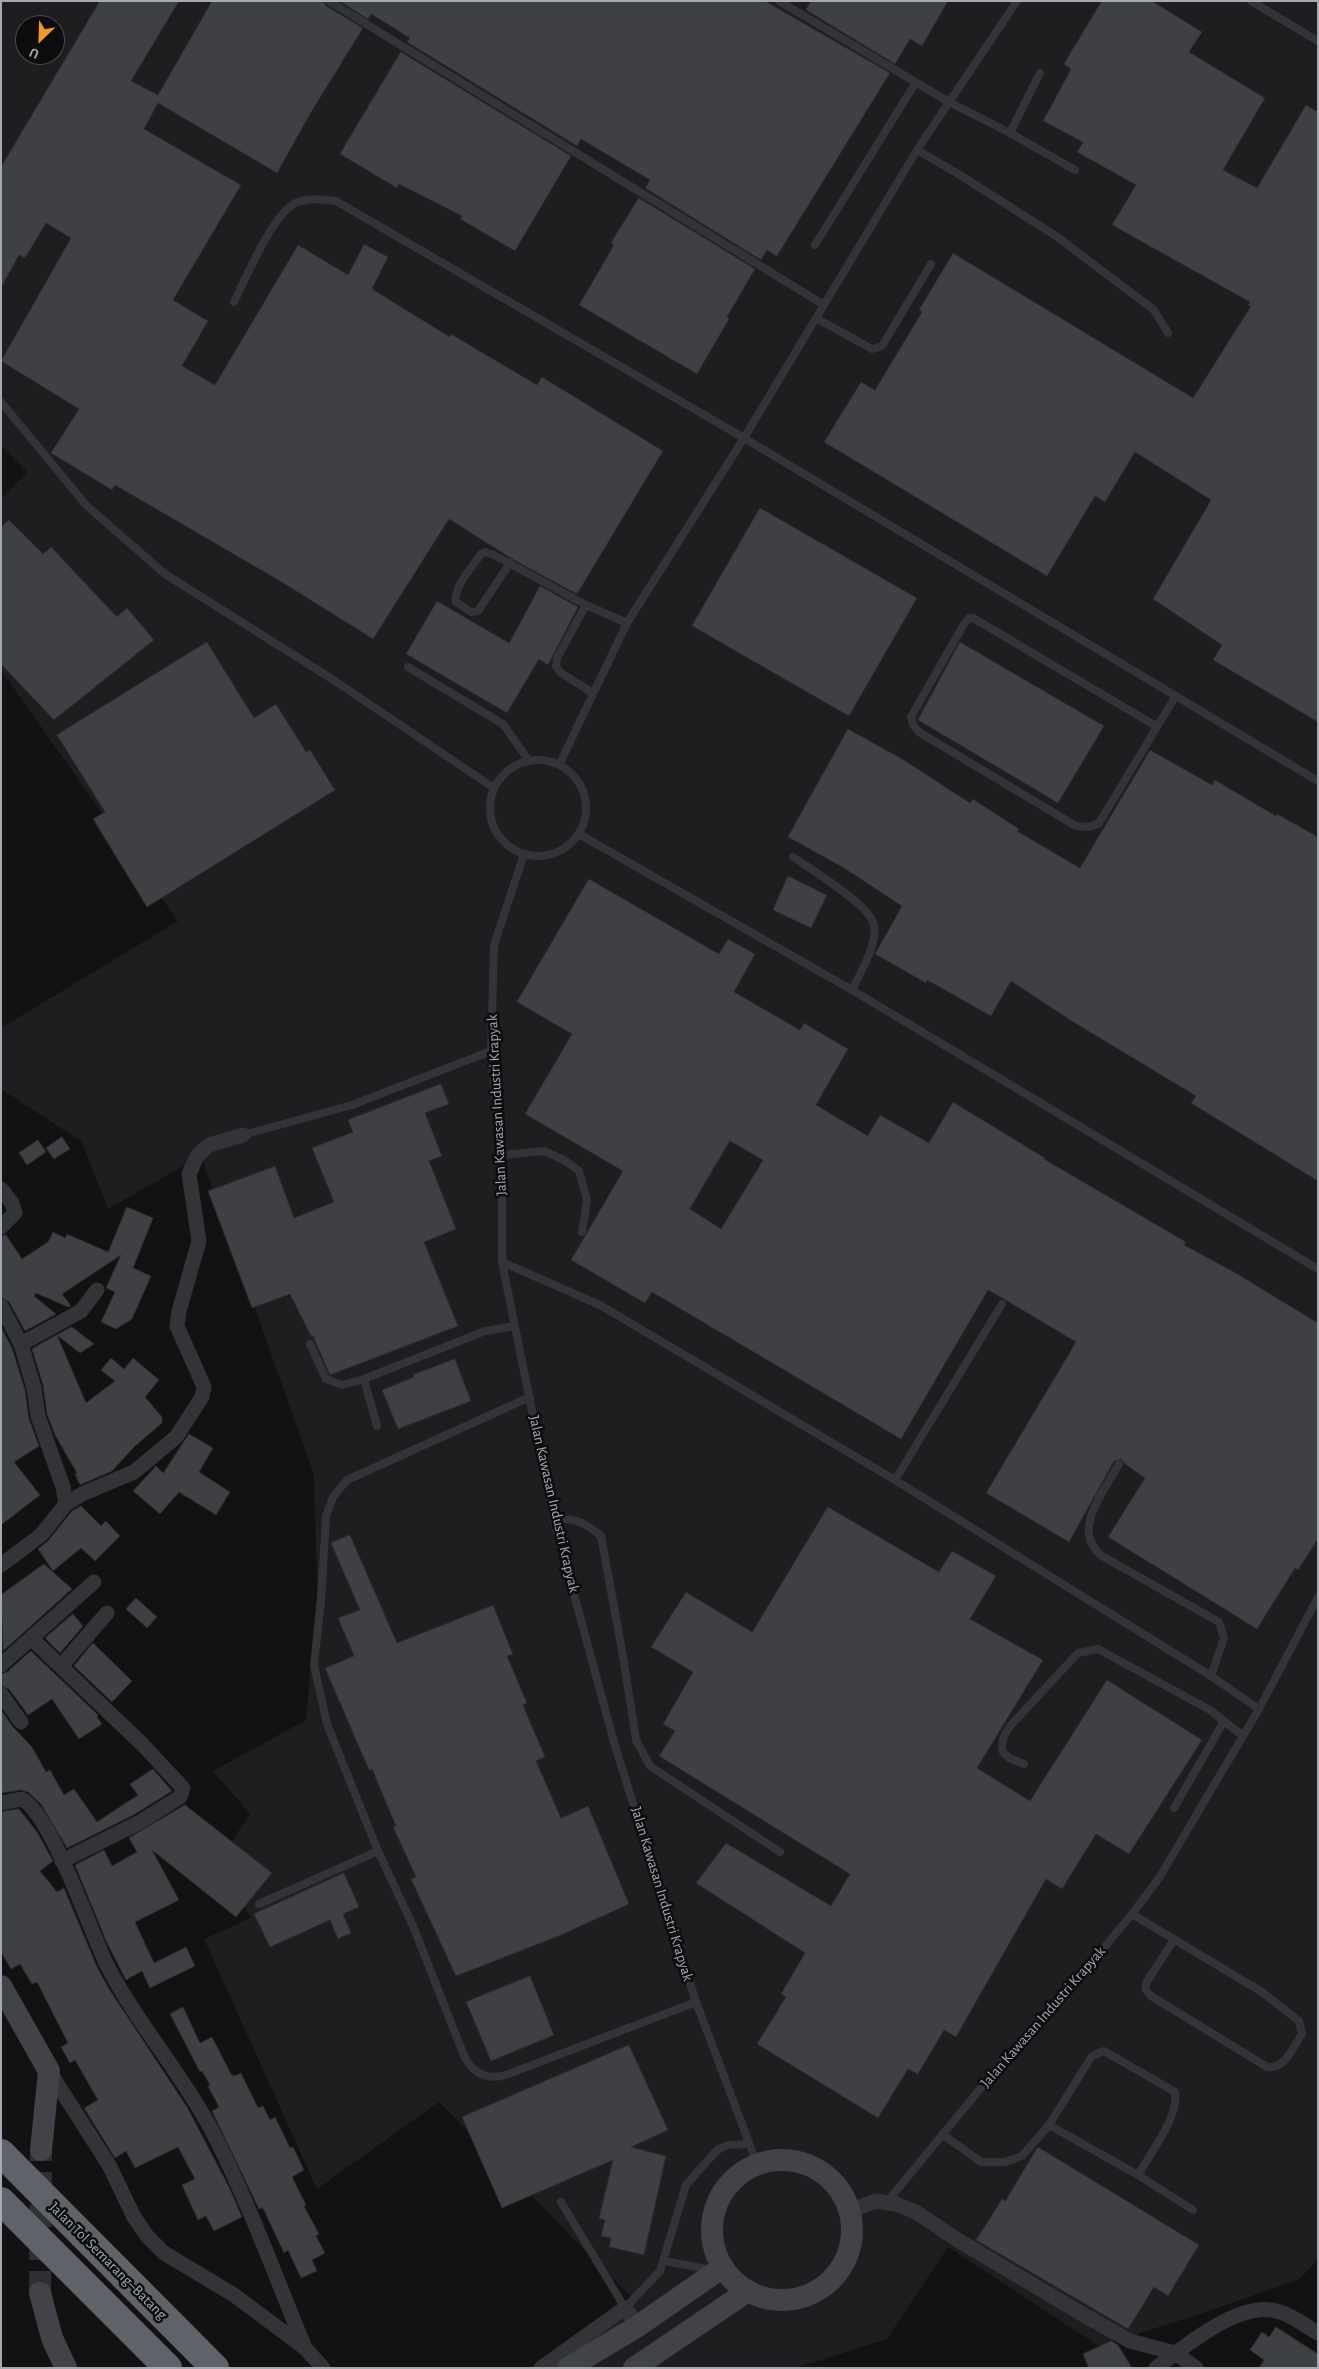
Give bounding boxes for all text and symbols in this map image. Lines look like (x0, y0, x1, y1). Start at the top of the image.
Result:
north arrow (15, 15, 65, 65)
text: U (27, 45, 41, 61)
street label: Jalan Kawasan Industri Krapyak (483, 1014, 511, 1196)
street label: Jalan Kawasan Industri Krapyak (525, 1414, 583, 1594)
street label: Jalan Kawasan Industri Krapyak (627, 1805, 697, 1983)
street label: Jalan Kawasan Industri Krapyak (977, 1943, 1109, 2091)
street label: Jalan Tol Semarang–Batang (45, 2198, 171, 2324)

